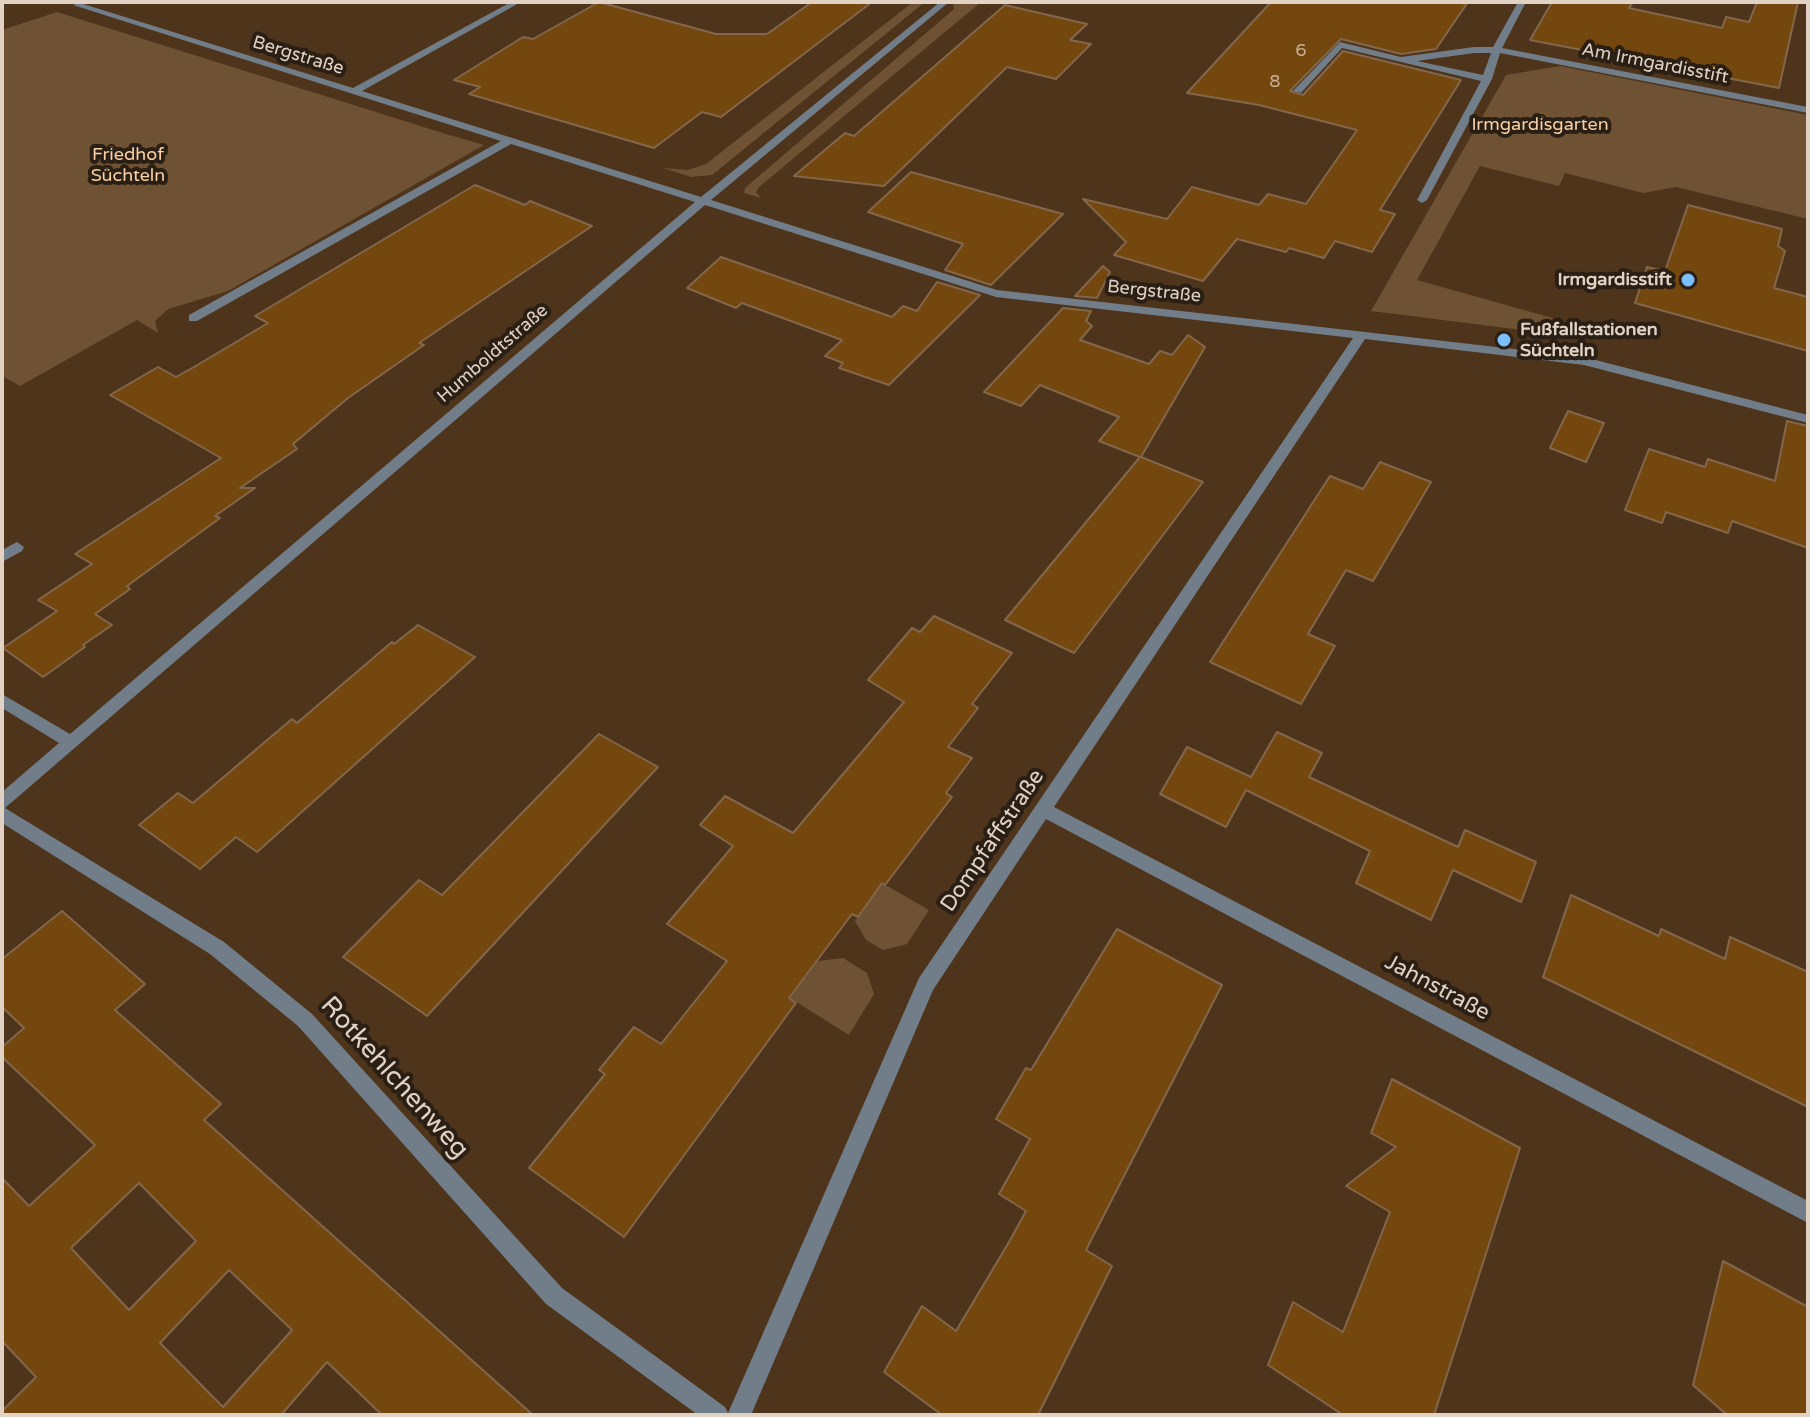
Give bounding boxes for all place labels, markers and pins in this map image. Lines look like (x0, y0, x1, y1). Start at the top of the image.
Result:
place label: Irmgardisstift (1558, 269, 1672, 291)
marker: Irmgardisstift (1679, 271, 1697, 289)
place label: Fußfallstationen Süchteln (1520, 319, 1658, 362)
marker: Fußfallstationen Süchteln (1495, 331, 1513, 349)

